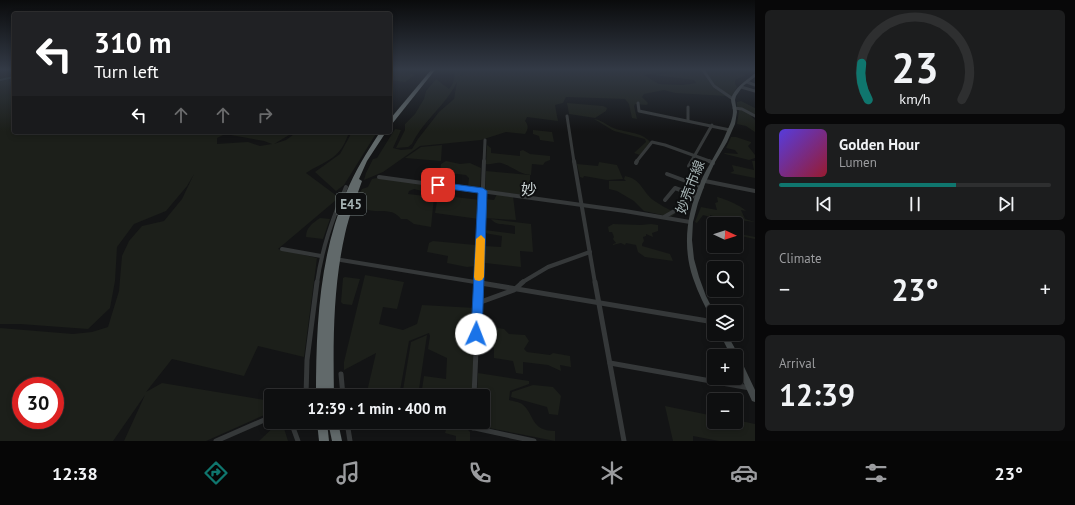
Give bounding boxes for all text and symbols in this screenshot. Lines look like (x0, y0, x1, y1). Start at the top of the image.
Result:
text: 310 m (94, 24, 171, 61)
icon: left (28, 28, 80, 80)
text: 23 (891, 41, 939, 94)
text: Turn left (94, 60, 159, 83)
text: km/h (899, 89, 931, 108)
icon: left (128, 104, 150, 126)
icon: ahead (170, 104, 192, 126)
icon: ahead (212, 104, 234, 126)
icon: right (254, 104, 276, 126)
text: Golden Hour (839, 135, 919, 154)
text: Lumen (839, 154, 877, 171)
street label: 妙売市線 (672, 158, 708, 216)
pin (421, 168, 455, 202)
icon: arrive (427, 174, 449, 196)
district label: 妙 (521, 179, 537, 199)
road number: E45 (336, 193, 366, 215)
icon: previous (813, 193, 835, 215)
icon: pause (904, 193, 926, 215)
icon: next (995, 193, 1017, 215)
north arrow (707, 217, 743, 253)
map controls (707, 217, 743, 429)
text: Climate (779, 250, 822, 267)
button: search (707, 261, 743, 297)
text: 23° (891, 270, 939, 309)
text: − (779, 275, 790, 303)
text: + (1040, 275, 1051, 303)
button: layers (707, 305, 743, 341)
position arrow (455, 313, 497, 355)
button: + (707, 349, 743, 385)
text: Arrival (779, 355, 815, 372)
text: 12:39 (779, 375, 855, 414)
speed limit sign: 30 (12, 377, 64, 429)
button: − (707, 393, 743, 429)
text: 12:39 · 1 min · 400 m (308, 399, 446, 418)
icon: directions (202, 459, 230, 487)
icon: music (334, 459, 362, 487)
icon: phone (466, 459, 494, 487)
icon: climate (598, 459, 626, 487)
icon: car (730, 459, 758, 487)
icon: filters (862, 459, 890, 487)
text: 12:38 (52, 462, 98, 485)
text: 23° (995, 462, 1023, 485)

